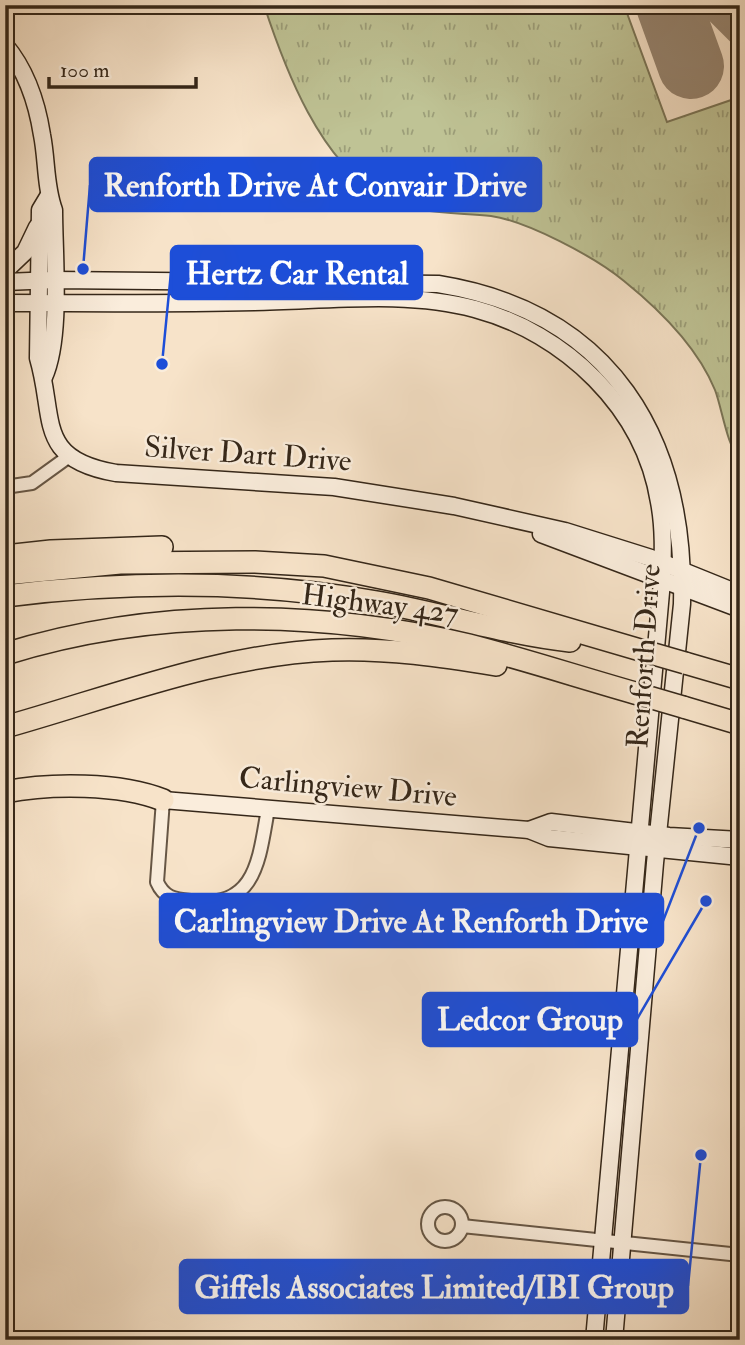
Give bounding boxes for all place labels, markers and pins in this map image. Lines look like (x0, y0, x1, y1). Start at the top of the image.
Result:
callout: Renforth Drive At Convair Drive (90, 158, 541, 211)
callout: Hertz Car Rental (171, 246, 422, 299)
callout: Carlingview Drive At Renforth Drive (160, 894, 663, 947)
callout: Ledcor Group (423, 993, 637, 1046)
callout: Giffels Associates Limited/IBI Group (180, 1260, 688, 1313)

